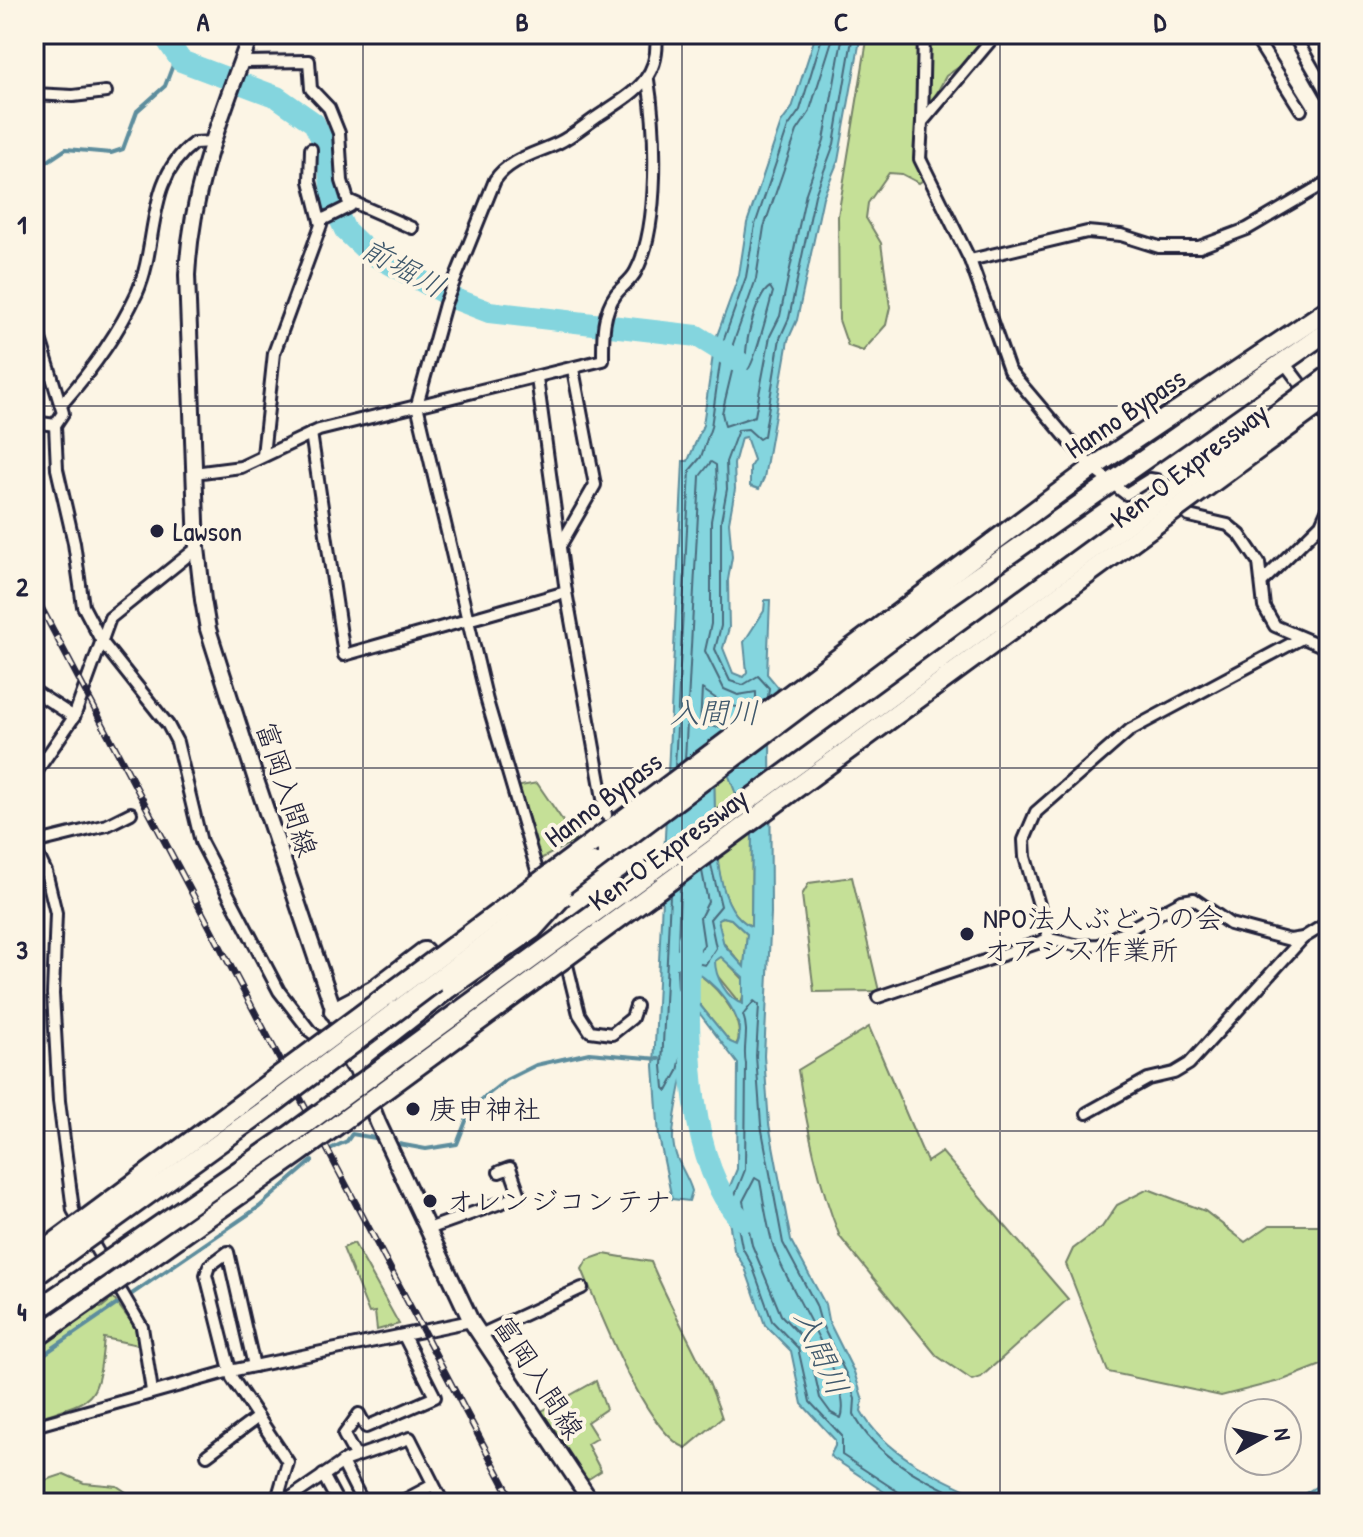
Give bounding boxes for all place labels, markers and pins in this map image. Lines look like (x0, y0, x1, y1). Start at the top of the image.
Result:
place label: Lawson (173, 512, 242, 550)
marker: Lawson (148, 522, 166, 540)
place label: NPO法人ぶどうの会 オアシス作業所 (983, 899, 1224, 969)
marker: NPO法人ぶどうの会 オアシス作業所 (958, 925, 976, 943)
place label: 庚申神社 (429, 1090, 541, 1128)
marker: 庚申神社 (404, 1100, 422, 1118)
place label: オレンジコンテナ (446, 1182, 672, 1220)
marker: オレンジコンテナ (421, 1192, 439, 1210)

